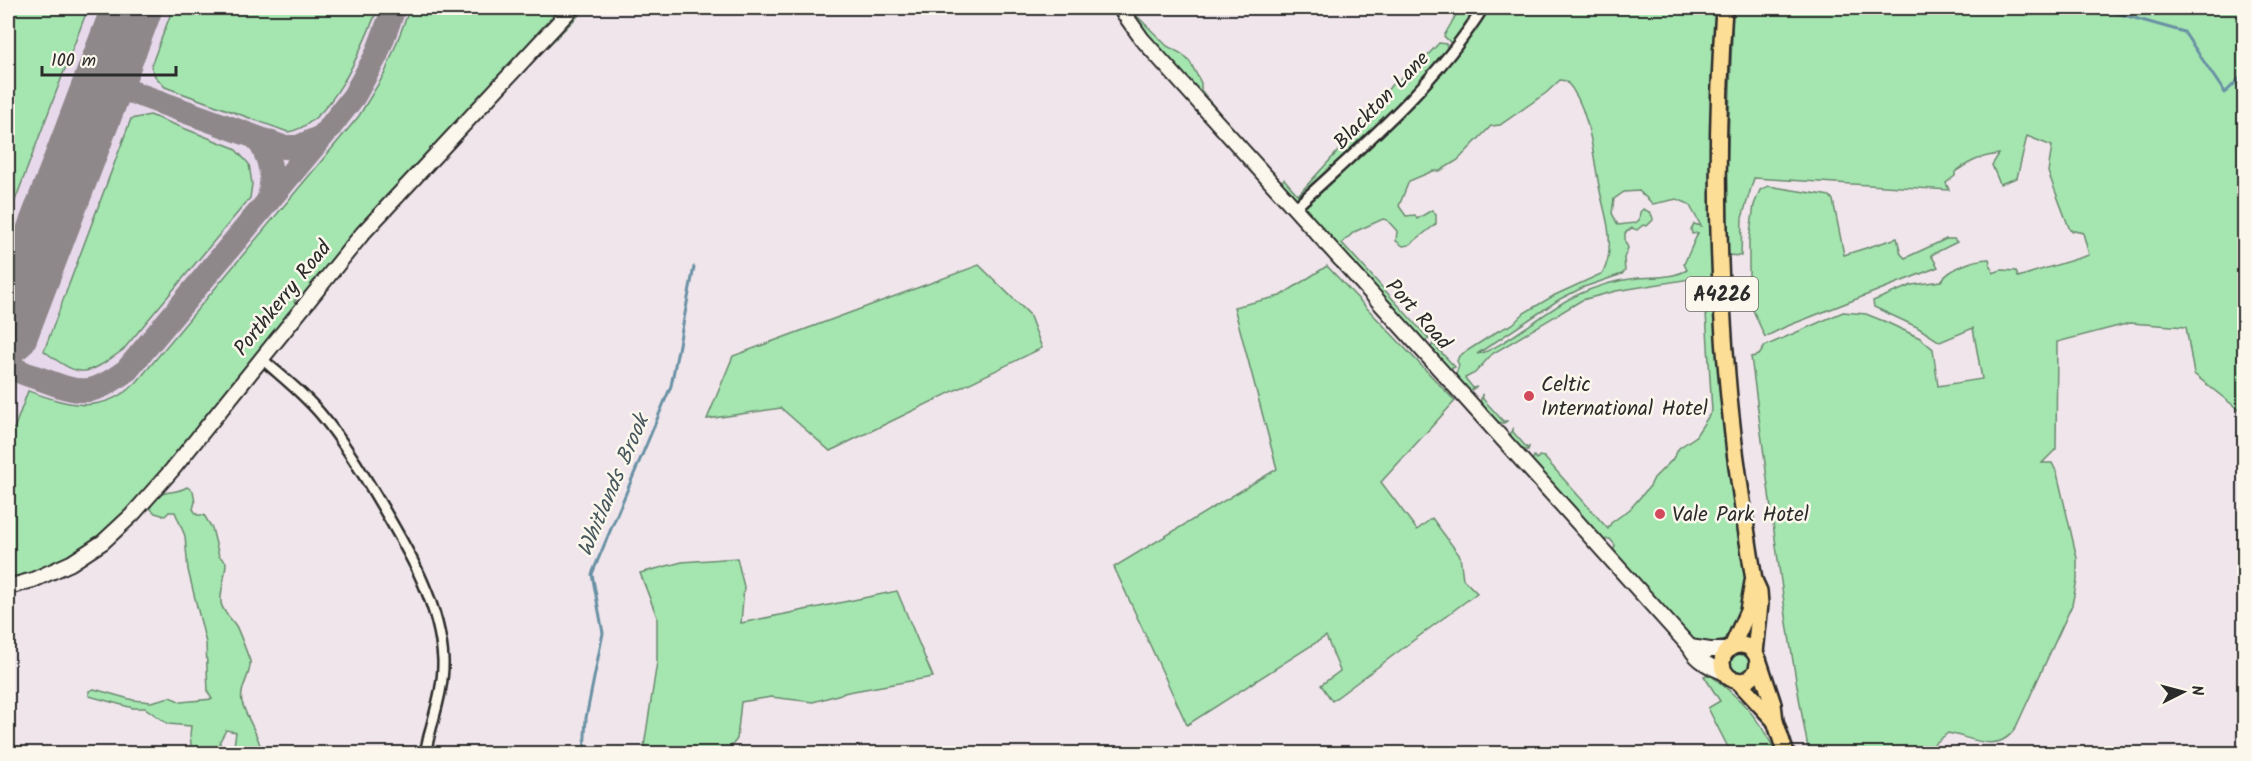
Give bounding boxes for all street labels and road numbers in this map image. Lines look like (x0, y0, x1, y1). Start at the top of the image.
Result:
street label: Blackton Lane (1326, 44, 1438, 158)
street label: Porthkerry Road (226, 233, 341, 364)
street label: Port Road (1377, 272, 1459, 359)
road number: A4226 (1686, 277, 1758, 311)

